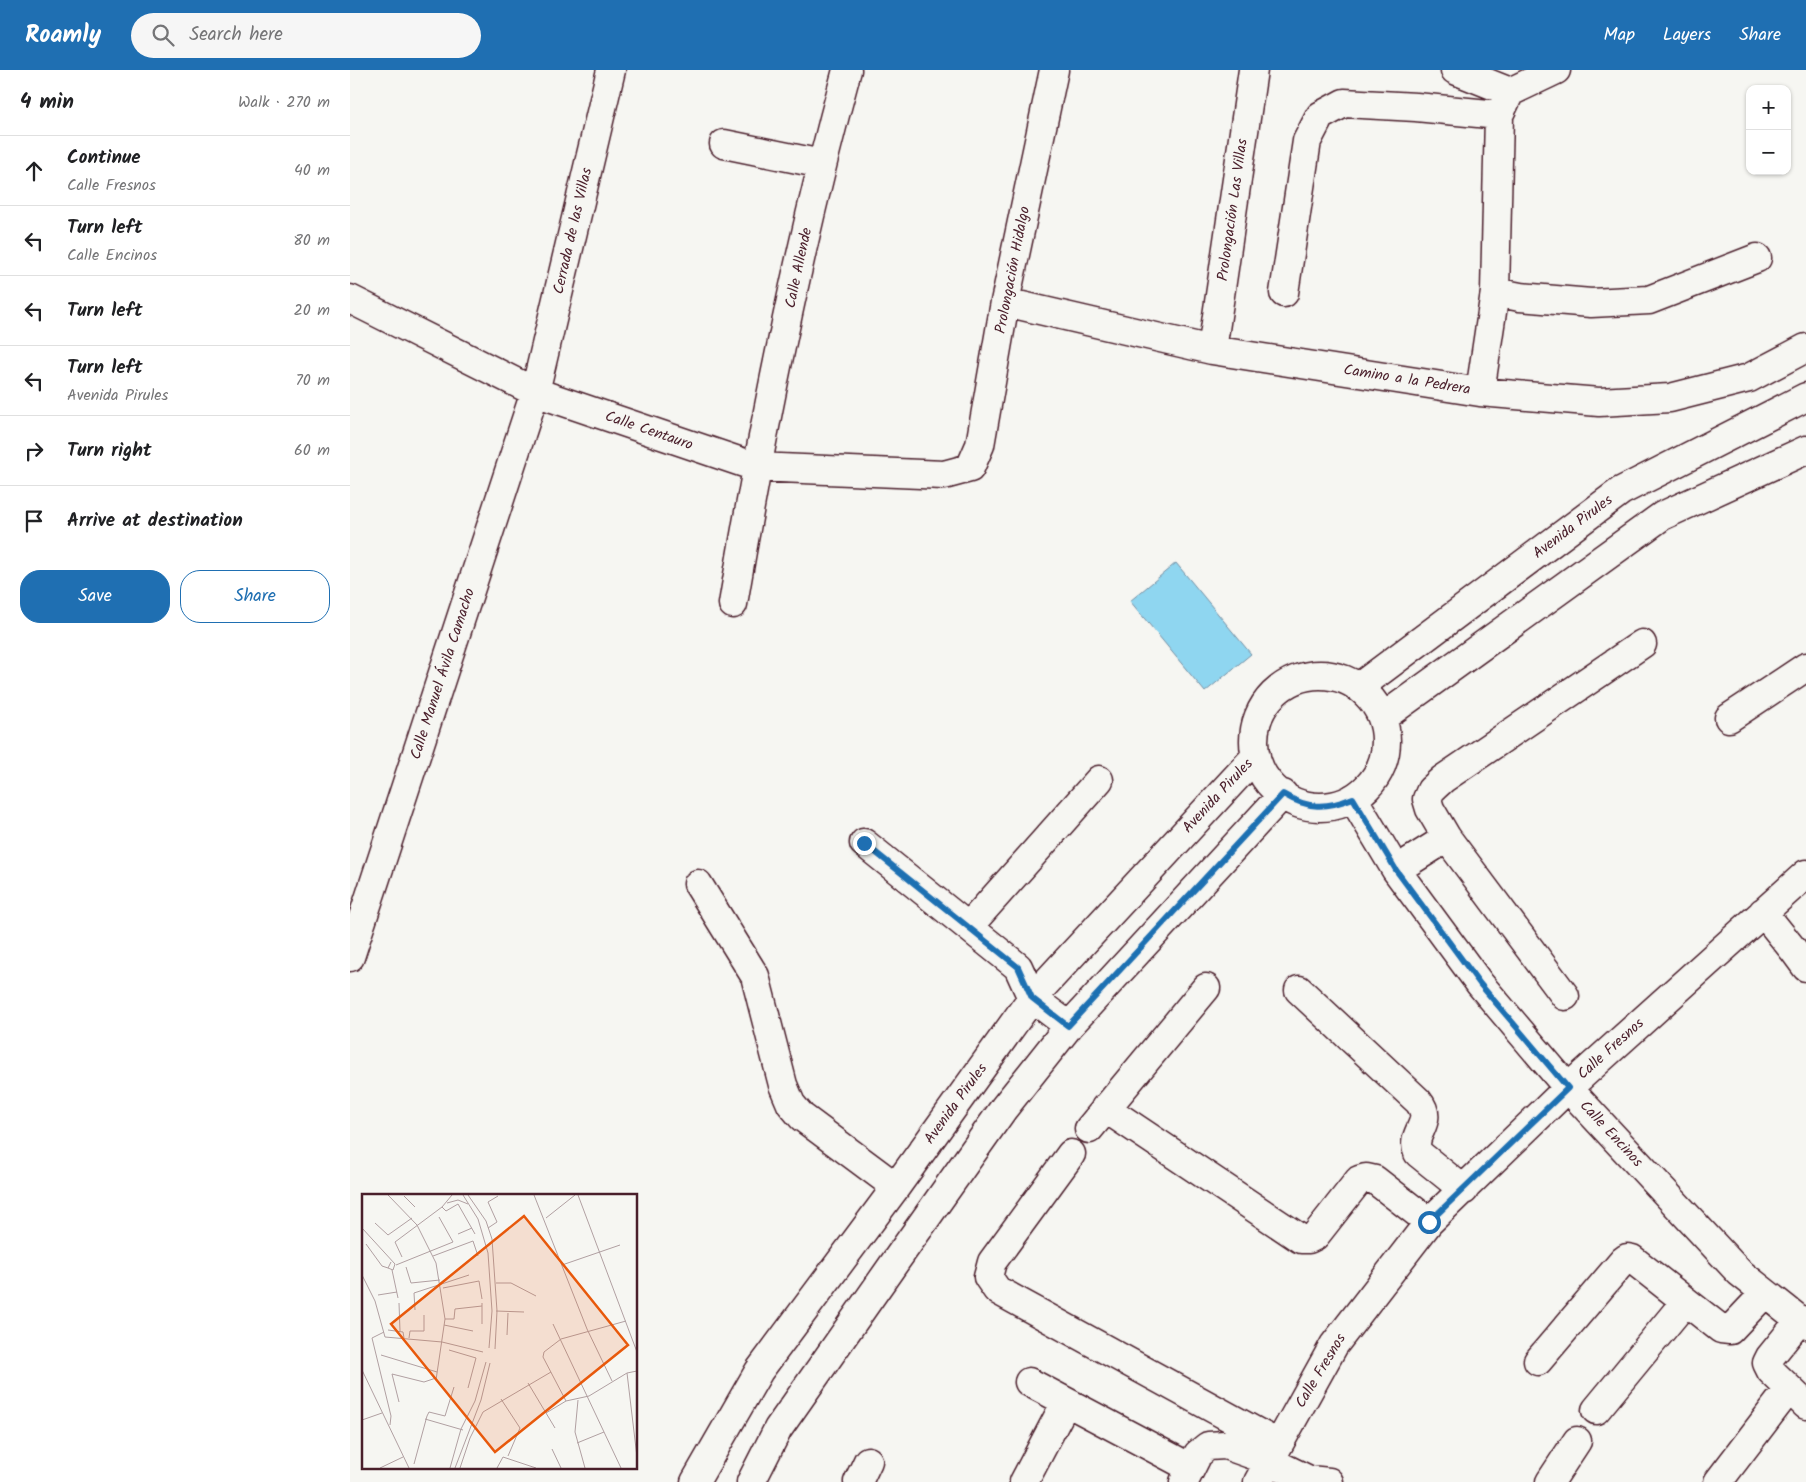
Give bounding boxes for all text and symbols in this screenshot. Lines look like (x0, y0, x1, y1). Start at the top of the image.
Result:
search box (131, 13, 481, 58)
text: Roamly (25, 16, 101, 55)
text: Search here (189, 20, 283, 50)
icon: search (149, 21, 177, 49)
text: Map (1604, 21, 1635, 50)
text: Layers (1663, 21, 1711, 50)
text: Share (1739, 21, 1781, 50)
map controls (1746, 85, 1791, 175)
button: + (1746, 85, 1791, 130)
text: 4 min (20, 86, 74, 119)
text: Walk · 270 m (238, 90, 330, 115)
button: − (1746, 130, 1791, 175)
street label: Prolongación Las Villas (1211, 137, 1255, 283)
text: Continue (67, 143, 140, 173)
icon: ahead (20, 157, 48, 185)
text: 40 m (294, 158, 330, 183)
street label: Cerrada de las Villas (547, 165, 599, 297)
text: Calle Fresnos (67, 173, 156, 198)
street label: Prolongación Hidalgo (989, 204, 1037, 336)
text: Turn left (67, 213, 142, 243)
street label: Calle Allende (779, 225, 819, 310)
icon: left (20, 227, 48, 255)
text: 80 m (293, 228, 330, 253)
text: Calle Encinos (67, 243, 157, 268)
text: Turn left (67, 296, 142, 326)
icon: left (20, 297, 48, 325)
text: 20 m (294, 298, 330, 323)
text: Turn left (67, 353, 142, 383)
street label: Camino a la Pedrera (1342, 358, 1472, 402)
icon: left (20, 367, 48, 395)
text: 70 m (295, 368, 330, 393)
text: Avenida Pirules (67, 383, 168, 408)
street label: Calle Centauro (602, 405, 696, 457)
text: Turn right (67, 436, 152, 466)
icon: right (20, 437, 48, 465)
text: 60 m (294, 438, 330, 463)
street label: Avenida Pirules (1528, 488, 1619, 565)
text: Arrive at destination (67, 506, 243, 536)
icon: arrive (20, 507, 48, 535)
button: Save (20, 570, 170, 623)
button: Share (180, 570, 330, 623)
street label: Calle Manuel Ávila Camacho (404, 585, 482, 763)
street label: Avenida Pirules (1177, 753, 1260, 839)
route end (853, 832, 876, 855)
street label: Calle Fresnos (1572, 1012, 1650, 1086)
street label: Avenida Pirules (918, 1058, 994, 1149)
street label: Calle Encinos (1573, 1095, 1649, 1173)
inset map (362, 1194, 638, 1470)
route start (1418, 1211, 1441, 1234)
street label: Calle Fresnos (1289, 1329, 1353, 1413)

